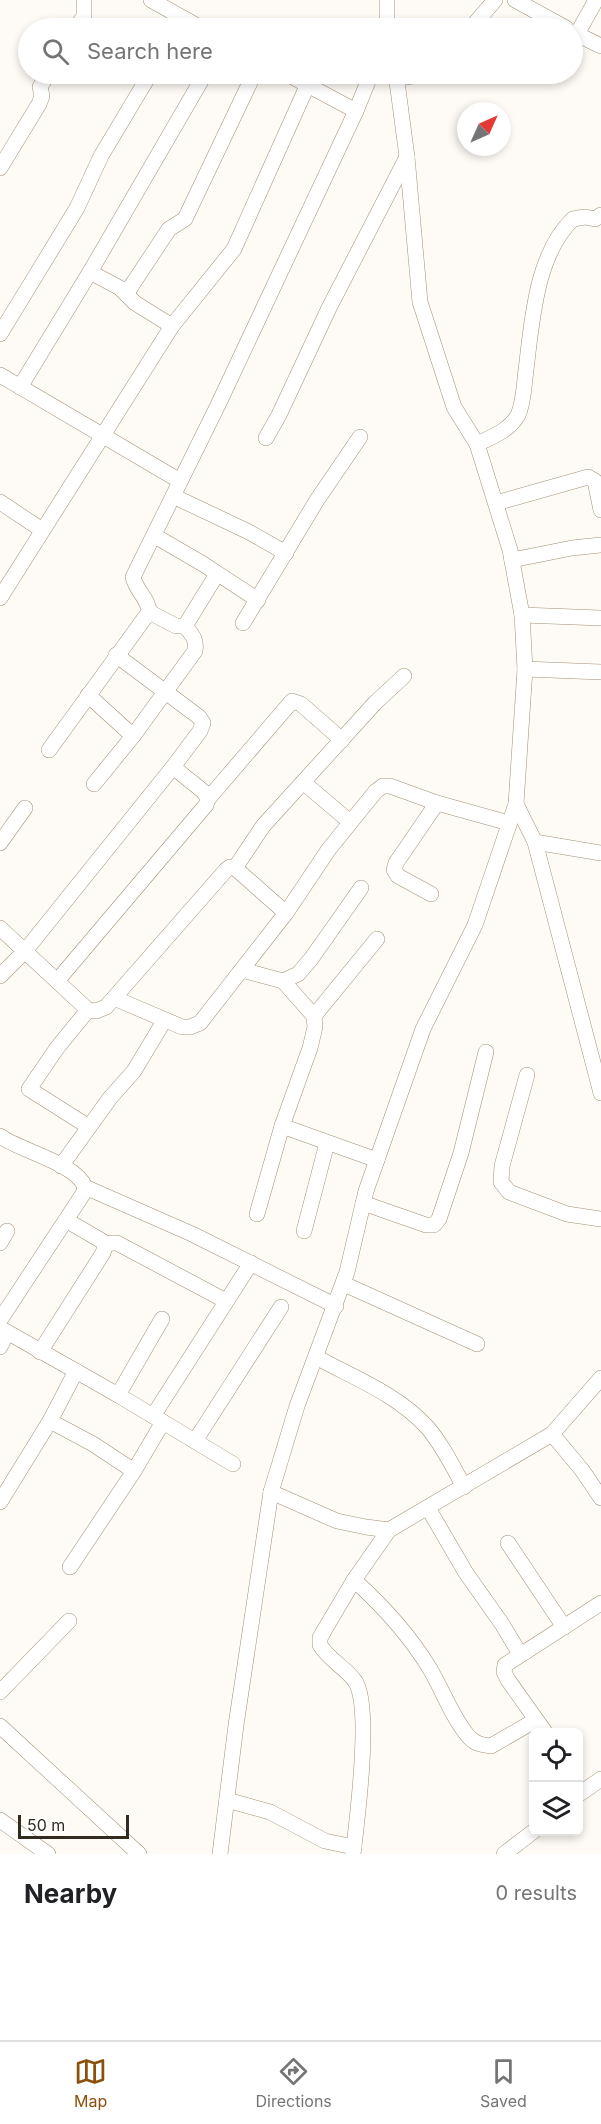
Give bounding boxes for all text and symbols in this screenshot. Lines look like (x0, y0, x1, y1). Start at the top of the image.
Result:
search box (18, 18, 583, 84)
icon: search (39, 35, 72, 68)
text: Search here (87, 38, 213, 64)
north arrow (457, 102, 511, 156)
map controls (529, 1728, 583, 1836)
button: locate (529, 1728, 583, 1782)
button: layers (529, 1782, 583, 1836)
scale bar (18, 1812, 129, 1840)
text: 50 m (27, 1815, 65, 1835)
text: Nearby (24, 1878, 117, 1909)
text: 0 results (495, 1881, 577, 1905)
tab: Map (74, 2055, 107, 2111)
tab: Directions (256, 2055, 332, 2111)
tab: Saved (480, 2055, 527, 2111)

